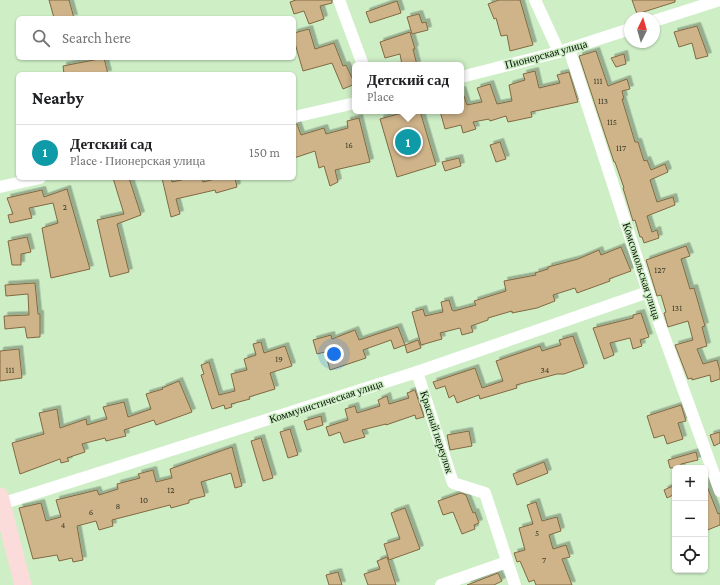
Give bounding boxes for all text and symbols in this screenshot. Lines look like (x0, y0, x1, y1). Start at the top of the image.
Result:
north arrow (624, 12, 660, 48)
search box (16, 16, 296, 60)
icon: search (30, 27, 52, 49)
text: Search here (62, 30, 131, 46)
street label: Пионерская улица (503, 37, 589, 71)
popup (352, 62, 464, 114)
text: Детский сад (367, 72, 449, 88)
house number: 111 (594, 76, 602, 86)
text: Nearby (32, 89, 84, 108)
text: Place (367, 89, 394, 104)
house number: 113 (598, 96, 608, 106)
house number: 115 (607, 117, 617, 127)
pin: 1 (395, 127, 421, 157)
text: Детский сад (70, 136, 152, 152)
house number: 16 (345, 140, 353, 150)
house number: 117 (616, 143, 626, 153)
text: 1 (43, 145, 47, 160)
text: 150 m (249, 145, 280, 160)
text: Place · Пионерская улица (70, 153, 205, 168)
house number: 2 (63, 202, 67, 212)
street label: Комсомольская улица (621, 221, 663, 321)
house number: 127 (654, 265, 666, 275)
house number: 131 (672, 303, 682, 313)
your location (324, 344, 344, 364)
house number: 19 (275, 354, 283, 364)
house number: 111 (6, 365, 14, 375)
house number: 34 (541, 365, 550, 375)
street label: Коммунистическая улица (268, 377, 384, 425)
street label: Красный переулок (418, 389, 456, 475)
map controls (672, 465, 708, 573)
button: + (672, 465, 708, 501)
house number: 12 (167, 485, 175, 495)
house number: 10 (140, 495, 148, 505)
house number: 8 (116, 501, 121, 511)
button: − (672, 501, 708, 537)
house number: 6 (89, 507, 94, 517)
house number: 4 (61, 520, 66, 530)
house number: 5 (535, 528, 539, 538)
button: locate (672, 537, 708, 573)
house number: 7 (542, 555, 546, 565)

